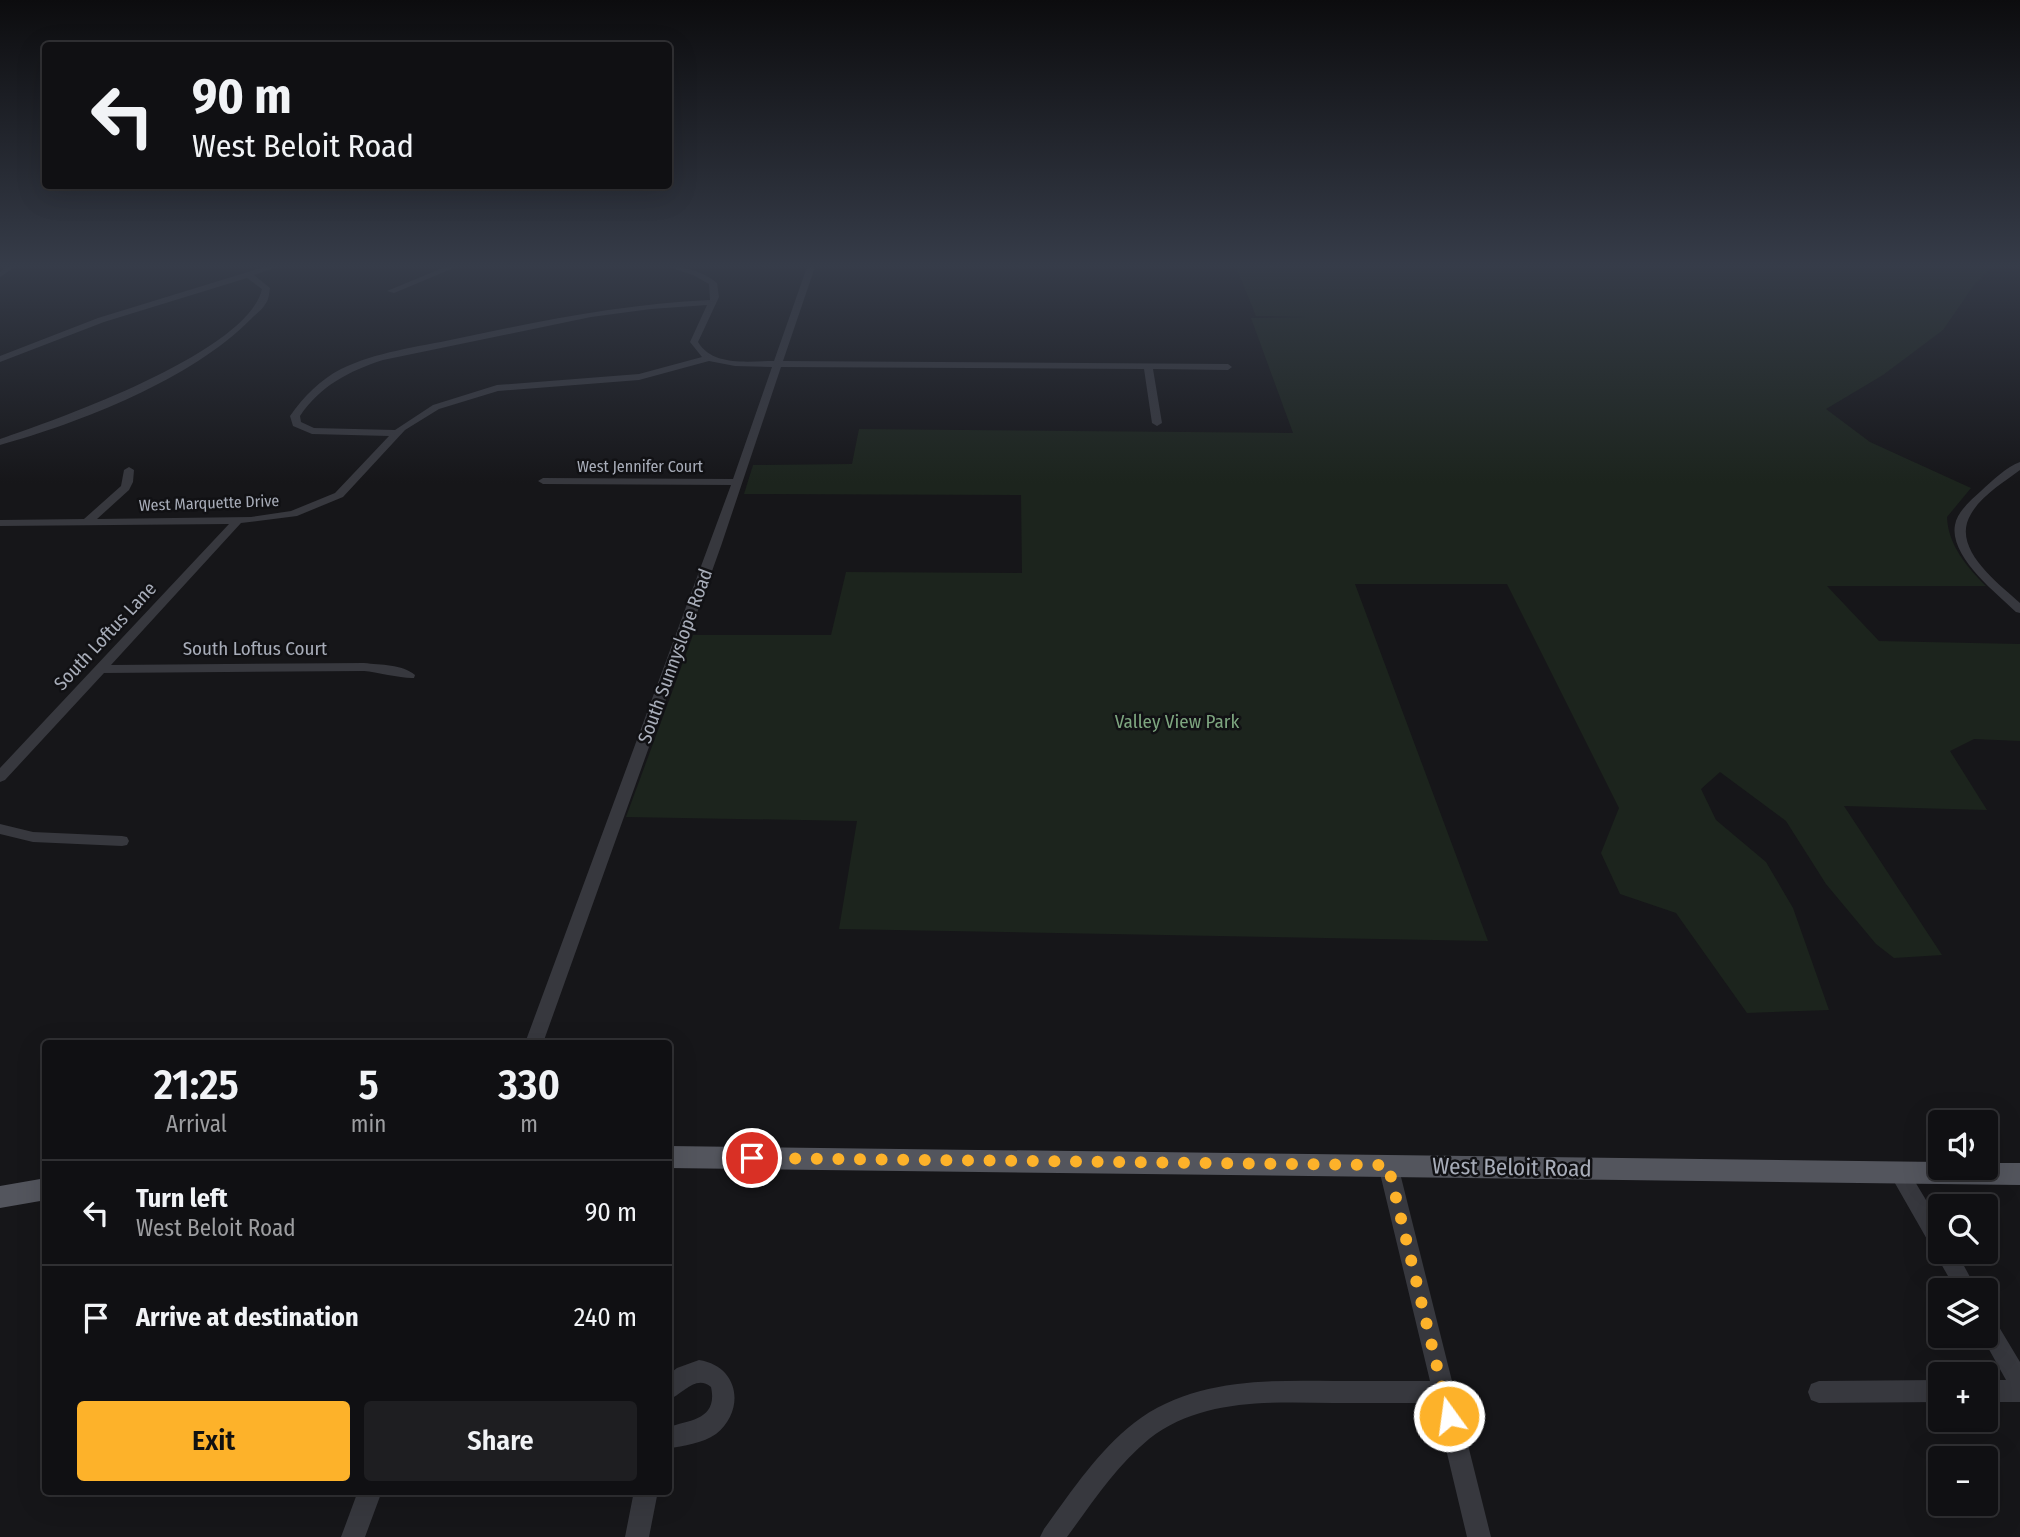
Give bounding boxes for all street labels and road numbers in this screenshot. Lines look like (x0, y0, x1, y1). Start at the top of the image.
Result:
street label: West Jennifer Court (577, 457, 704, 476)
street label: West Marquette Drive (138, 491, 280, 515)
street label: South Sunnyslope Road (633, 566, 717, 746)
street label: South Loftus Lane (49, 577, 161, 695)
street label: South Loftus Court (183, 637, 328, 660)
street label: West Beloit Road (1432, 1152, 1592, 1182)

